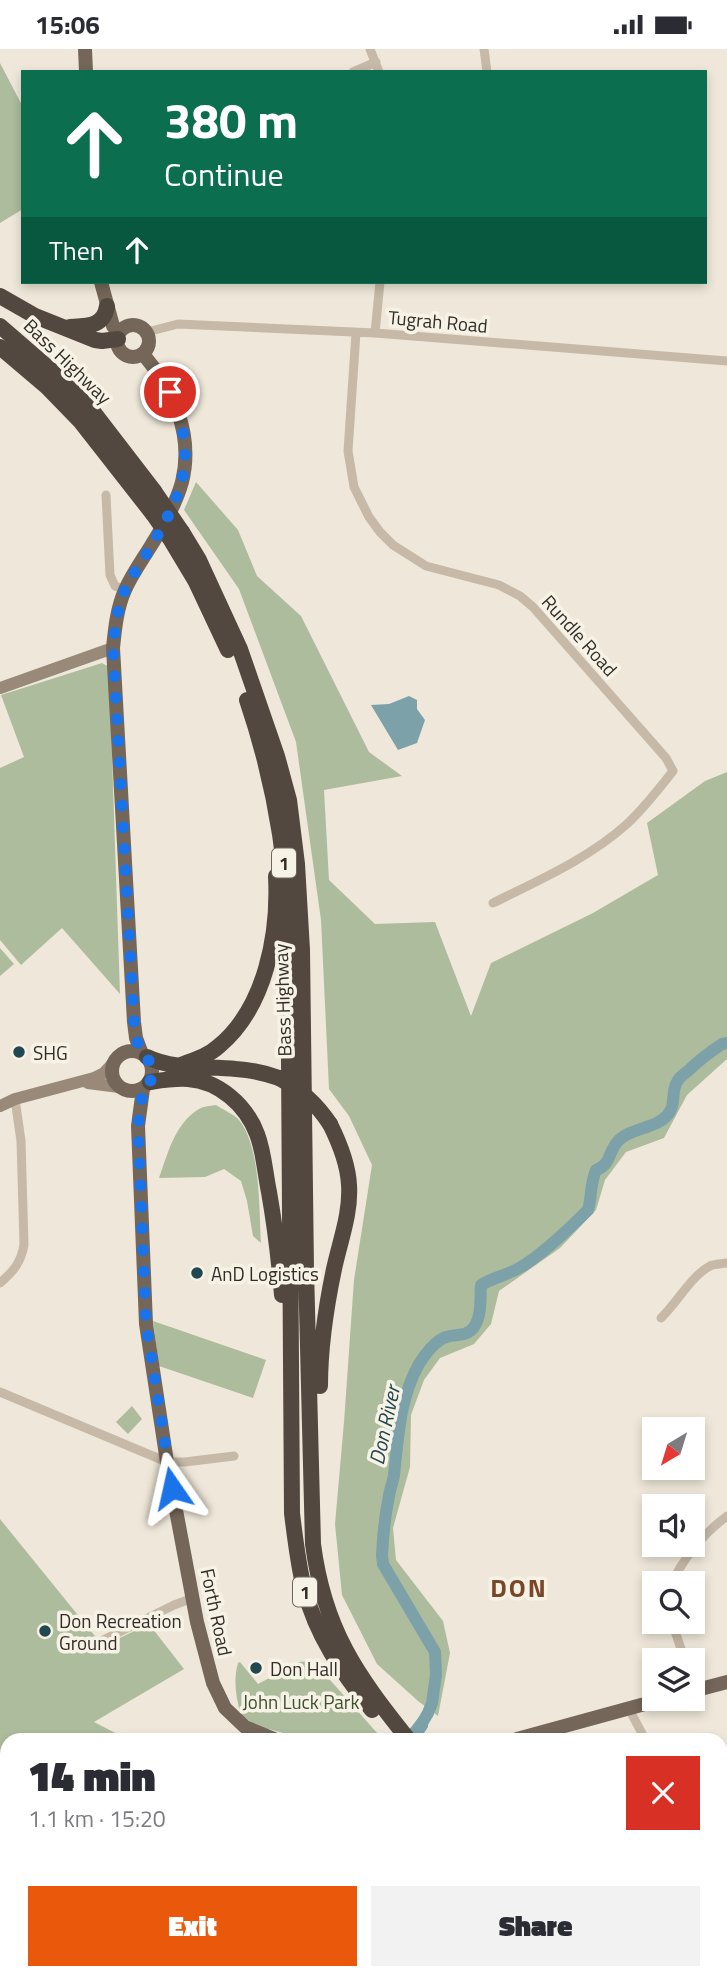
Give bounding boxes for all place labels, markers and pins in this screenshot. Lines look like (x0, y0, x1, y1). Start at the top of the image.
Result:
pin (140, 362, 200, 422)
place label: SHG (33, 1038, 68, 1067)
marker: SHG (11, 1044, 27, 1060)
place label: AnD Logistics (211, 1259, 319, 1288)
marker: AnD Logistics (189, 1265, 205, 1281)
place label: Don Recreation Ground (59, 1606, 182, 1657)
marker: Don Recreation Ground (37, 1623, 53, 1639)
place label: Don Hall (270, 1654, 338, 1683)
marker: Don Hall (248, 1660, 264, 1676)

